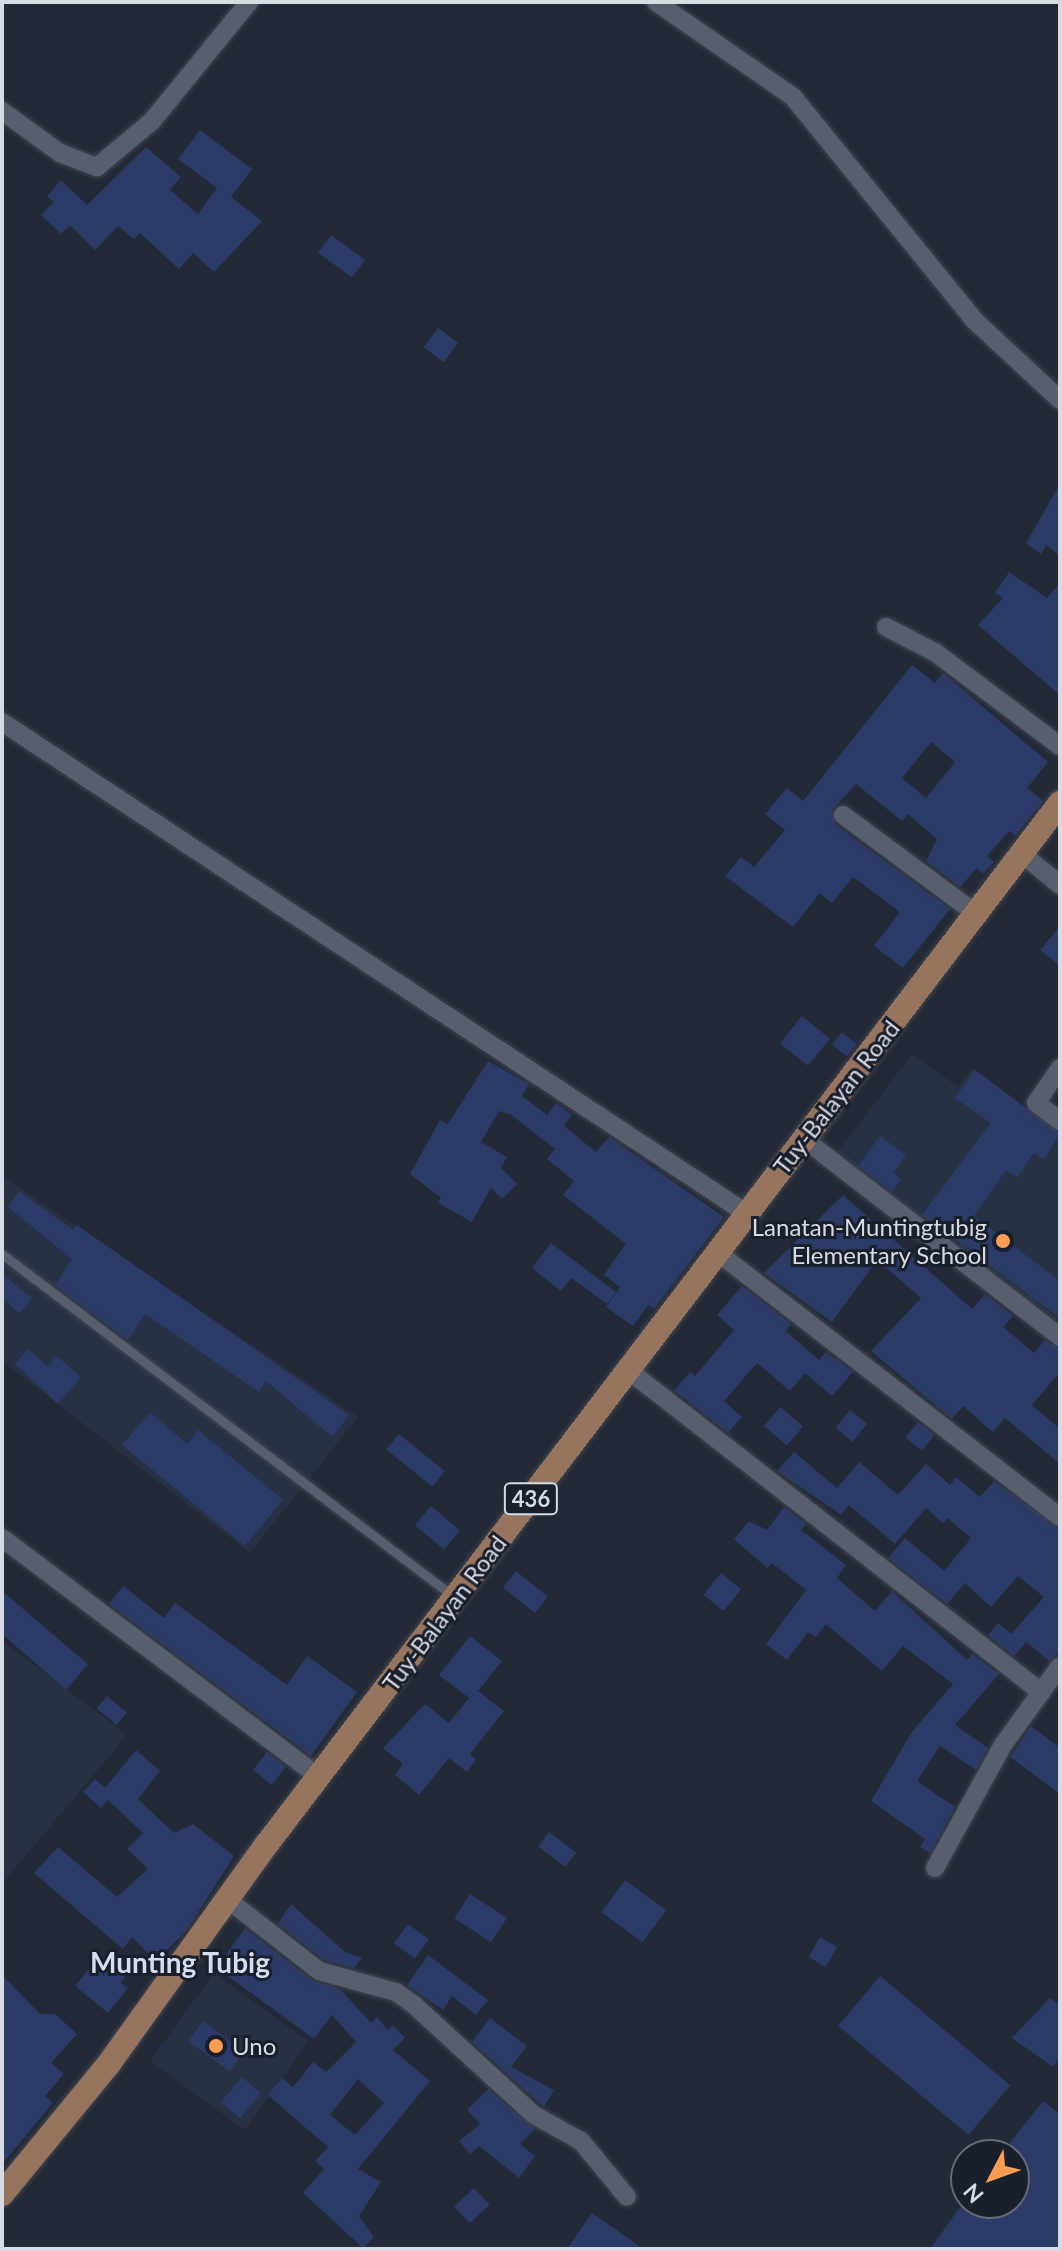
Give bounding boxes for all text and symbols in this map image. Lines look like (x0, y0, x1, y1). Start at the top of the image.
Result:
street label: Tuy-Balayan Road (767, 1014, 905, 1180)
place label: Lanatan-Muntingtubig Elementary School (752, 1213, 987, 1269)
marker: Lanatan-Muntingtubig Elementary School (994, 1232, 1012, 1250)
road number: 436 (503, 1481, 559, 1517)
street label: Tuy-Balayan Road (376, 1529, 512, 1697)
district label: Munting Tubig (90, 1945, 270, 1979)
place label: Uno (232, 2032, 276, 2060)
marker: Uno (207, 2037, 225, 2055)
north arrow (950, 2139, 1030, 2219)
text: N (957, 2179, 989, 2209)

